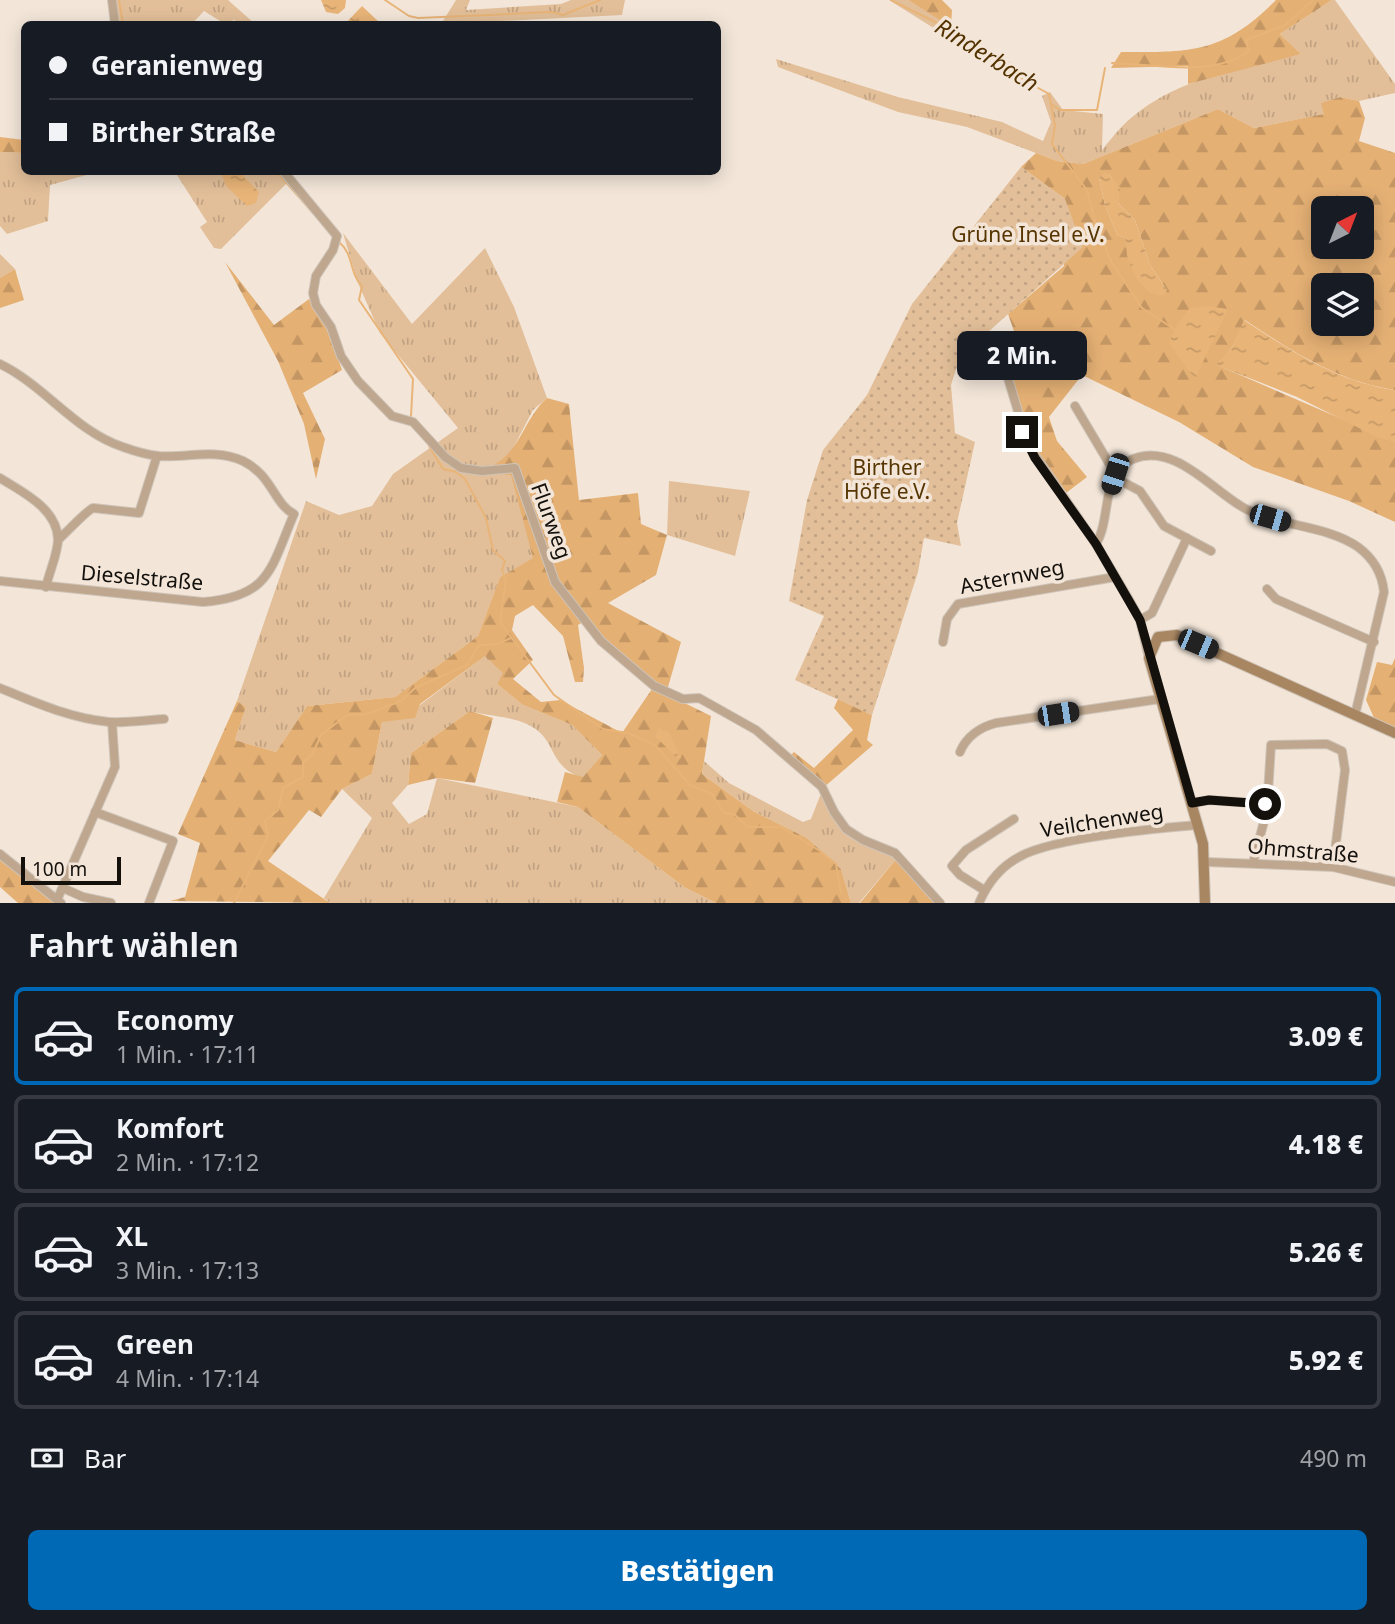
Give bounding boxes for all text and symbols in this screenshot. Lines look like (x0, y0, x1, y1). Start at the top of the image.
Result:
water label: Rinderbach (930, 10, 1045, 99)
text: Geranienweg (91, 47, 263, 83)
text: Birther Straße (91, 114, 276, 150)
north arrow (1311, 196, 1374, 259)
map controls (1311, 196, 1374, 336)
park label: Grüne Insel e.V. (951, 220, 1105, 248)
button: layers (1311, 273, 1374, 336)
callout: 2 Min. (957, 330, 1087, 380)
text: 2 Min. (987, 339, 1057, 371)
route end (1006, 416, 1038, 448)
car (1099, 451, 1132, 497)
park label: Birther Höfe e.V. (844, 453, 930, 505)
street label: Flurweg (525, 479, 579, 563)
car (1247, 502, 1294, 534)
street label: Asternweg (957, 552, 1066, 600)
street label: Dieselstraße (80, 558, 204, 596)
car (1175, 626, 1222, 662)
car (1036, 700, 1081, 728)
route start (1249, 788, 1281, 820)
street label: Veilchenweg (1038, 796, 1165, 844)
street label: Ohmstraße (1246, 831, 1360, 869)
scale bar (21, 854, 121, 886)
text: 100 m (32, 856, 87, 882)
text: Fahrt wählen (28, 923, 239, 966)
text: Economy (116, 1002, 234, 1038)
icon: car (32, 1005, 95, 1068)
text: 3.09 € (1289, 1018, 1363, 1054)
text: 1 Min. · 17:11 (116, 1038, 259, 1070)
text: Komfort (116, 1110, 224, 1146)
icon: car (32, 1113, 95, 1176)
text: 4.18 € (1289, 1126, 1363, 1162)
text: 2 Min. · 17:12 (116, 1146, 259, 1178)
text: XL (116, 1218, 148, 1254)
icon: car (32, 1221, 95, 1284)
text: 5.26 € (1289, 1234, 1363, 1270)
text: 3 Min. · 17:13 (116, 1254, 259, 1286)
text: Green (116, 1326, 194, 1362)
icon: car (32, 1329, 95, 1392)
text: 5.92 € (1289, 1342, 1363, 1378)
text: 4 Min. · 17:14 (116, 1362, 259, 1394)
icon: cash (28, 1439, 66, 1477)
text: Bar (84, 1440, 126, 1476)
text: 490 m (1300, 1442, 1367, 1474)
button: Bestätigen (28, 1530, 1367, 1610)

